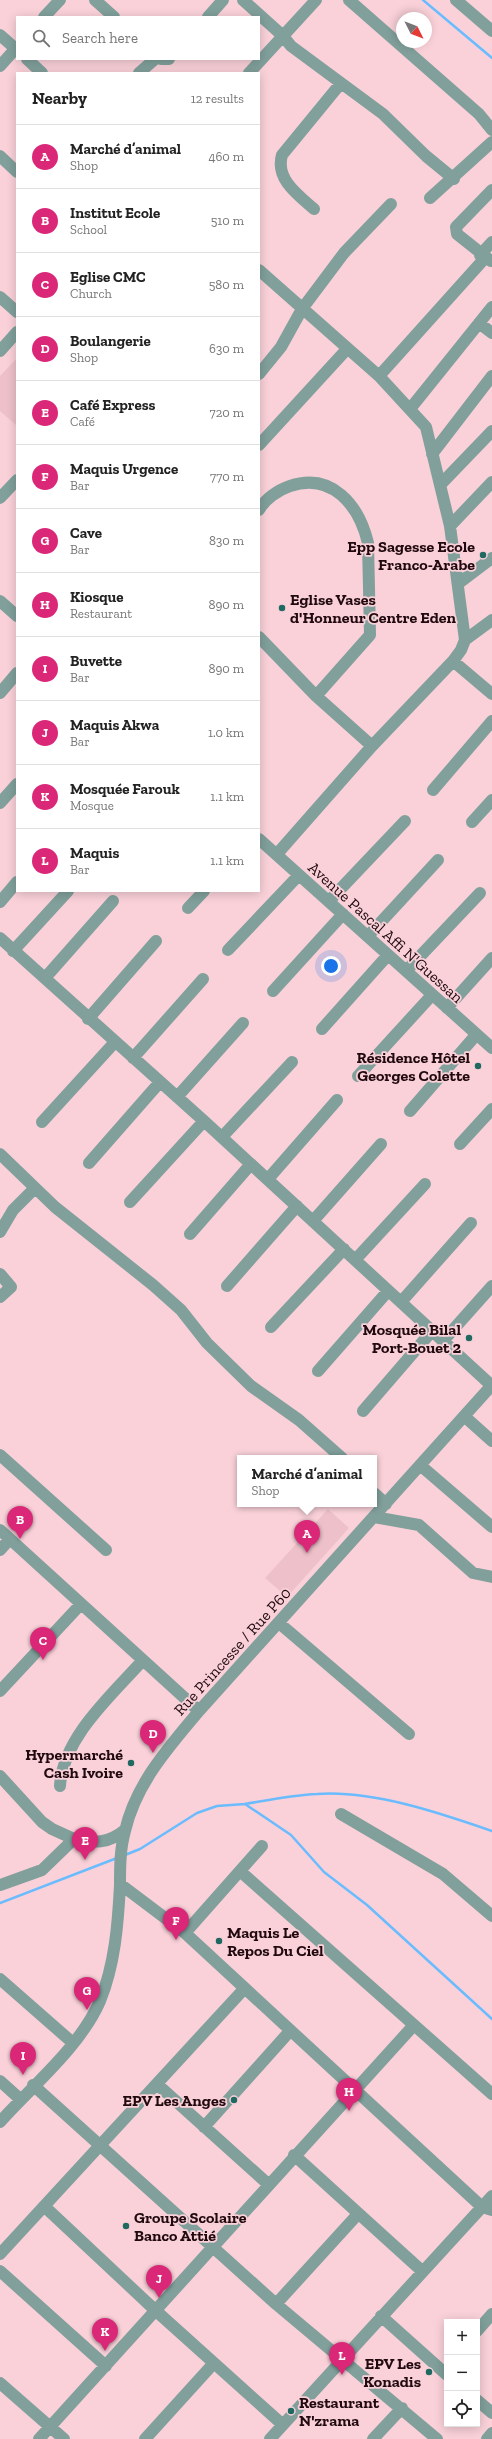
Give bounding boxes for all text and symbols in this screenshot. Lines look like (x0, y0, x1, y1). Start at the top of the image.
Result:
north arrow (396, 12, 432, 48)
search box (16, 16, 260, 60)
icon: search (30, 27, 52, 49)
text: Search here (62, 29, 138, 47)
text: Nearby (32, 88, 87, 108)
text: 12 results (191, 91, 244, 106)
text: Marché d’animal (70, 140, 181, 158)
text: A (41, 149, 49, 164)
text: 460 m (208, 149, 244, 164)
text: Shop (70, 158, 98, 173)
text: Institut Ecole (70, 204, 160, 222)
text: B (41, 213, 49, 228)
text: 510 m (211, 213, 244, 228)
text: School (70, 222, 107, 237)
text: Eglise CMC (70, 268, 146, 286)
text: C (41, 277, 49, 292)
text: 580 m (209, 277, 244, 292)
text: Church (70, 286, 112, 301)
text: Boulangerie (70, 332, 151, 350)
text: D (40, 341, 50, 356)
text: 630 m (209, 341, 244, 356)
text: Shop (70, 350, 98, 365)
text: Café Express (70, 396, 156, 414)
text: E (41, 405, 49, 420)
text: 720 m (210, 405, 244, 420)
text: Café (70, 414, 95, 429)
text: Maquis Urgence (70, 460, 178, 478)
text: F (41, 469, 49, 484)
text: 770 m (210, 469, 244, 484)
text: Bar (70, 478, 90, 493)
text: Cave (70, 524, 102, 542)
text: G (41, 533, 49, 548)
text: 830 m (209, 533, 244, 548)
place label: Epp Sagesse Ecole Franco-Arabe (347, 537, 475, 574)
text: Bar (70, 542, 90, 557)
marker: Epp Sagesse Ecole Franco-Arabe (478, 550, 488, 560)
text: Kiosque (70, 588, 124, 606)
place label: Eglise Vases d'Honneur Centre Eden (290, 590, 457, 627)
text: H (40, 597, 50, 612)
text: 890 m (208, 597, 244, 612)
marker: Eglise Vases d'Honneur Centre Eden (277, 603, 287, 613)
text: Restaurant (70, 606, 132, 621)
text: Buvette (70, 652, 122, 670)
text: I (43, 661, 47, 676)
text: 890 m (208, 661, 244, 676)
text: Bar (70, 670, 90, 685)
text: Maquis Akwa (70, 716, 159, 734)
text: J (42, 725, 48, 740)
text: 1.0 km (208, 725, 244, 740)
text: Bar (70, 734, 90, 749)
text: Mosquée Farouk (70, 780, 180, 798)
text: K (41, 789, 49, 804)
text: 1.1 km (210, 789, 244, 804)
text: Mosque (70, 798, 114, 813)
text: Maquis (70, 844, 119, 862)
text: L (41, 853, 49, 868)
text: 1.1 km (210, 853, 244, 868)
street label: Avenue Pascal Affi N'Guessan (304, 858, 468, 1008)
text: Bar (70, 862, 90, 877)
your location (321, 956, 341, 976)
place label: Résidence Hôtel Georges Colette (357, 1048, 470, 1085)
marker: Résidence Hôtel Georges Colette (473, 1061, 483, 1071)
place label: Mosquée Bilal Port-Bouet 2 (363, 1320, 461, 1357)
marker: Mosquée Bilal Port-Bouet 2 (464, 1333, 474, 1343)
popup (237, 1455, 377, 1507)
text: Marché d’animal (251, 1465, 363, 1483)
text: Shop (251, 1483, 280, 1498)
pin: B (7, 1506, 33, 1539)
pin: A (294, 1520, 320, 1553)
street label: Rue Princesse / Rue P60 (170, 1583, 295, 1719)
pin: C (30, 1627, 56, 1660)
pin: D (140, 1720, 166, 1753)
place label: Hypermarché Cash Ivoire (25, 1745, 123, 1782)
marker: Hypermarché Cash Ivoire (126, 1758, 136, 1768)
pin: E (72, 1827, 98, 1860)
pin: F (163, 1907, 189, 1940)
place label: Maquis Le Repos Du Ciel (227, 1923, 324, 1960)
marker: Maquis Le Repos Du Ciel (214, 1936, 224, 1946)
pin: G (74, 1977, 100, 2010)
pin: I (10, 2042, 36, 2075)
pin: H (336, 2078, 362, 2111)
place label: EPV Les Anges (122, 2091, 226, 2110)
marker: EPV Les Anges (229, 2095, 239, 2105)
place label: Groupe Scolaire Banco Attié (134, 2208, 247, 2245)
marker: Groupe Scolaire Banco Attié (121, 2221, 131, 2231)
pin: J (146, 2265, 172, 2298)
pin: K (92, 2318, 118, 2351)
map controls (444, 2319, 480, 2427)
button: + (444, 2319, 480, 2355)
pin: L (329, 2342, 355, 2375)
place label: EPV Les Konadis (363, 2354, 421, 2391)
button: − (444, 2355, 480, 2391)
marker: EPV Les Konadis (424, 2367, 434, 2377)
button: locate (444, 2391, 480, 2427)
place label: Restaurant N'zrama (299, 2393, 380, 2430)
marker: Restaurant N'zrama (286, 2406, 296, 2416)

